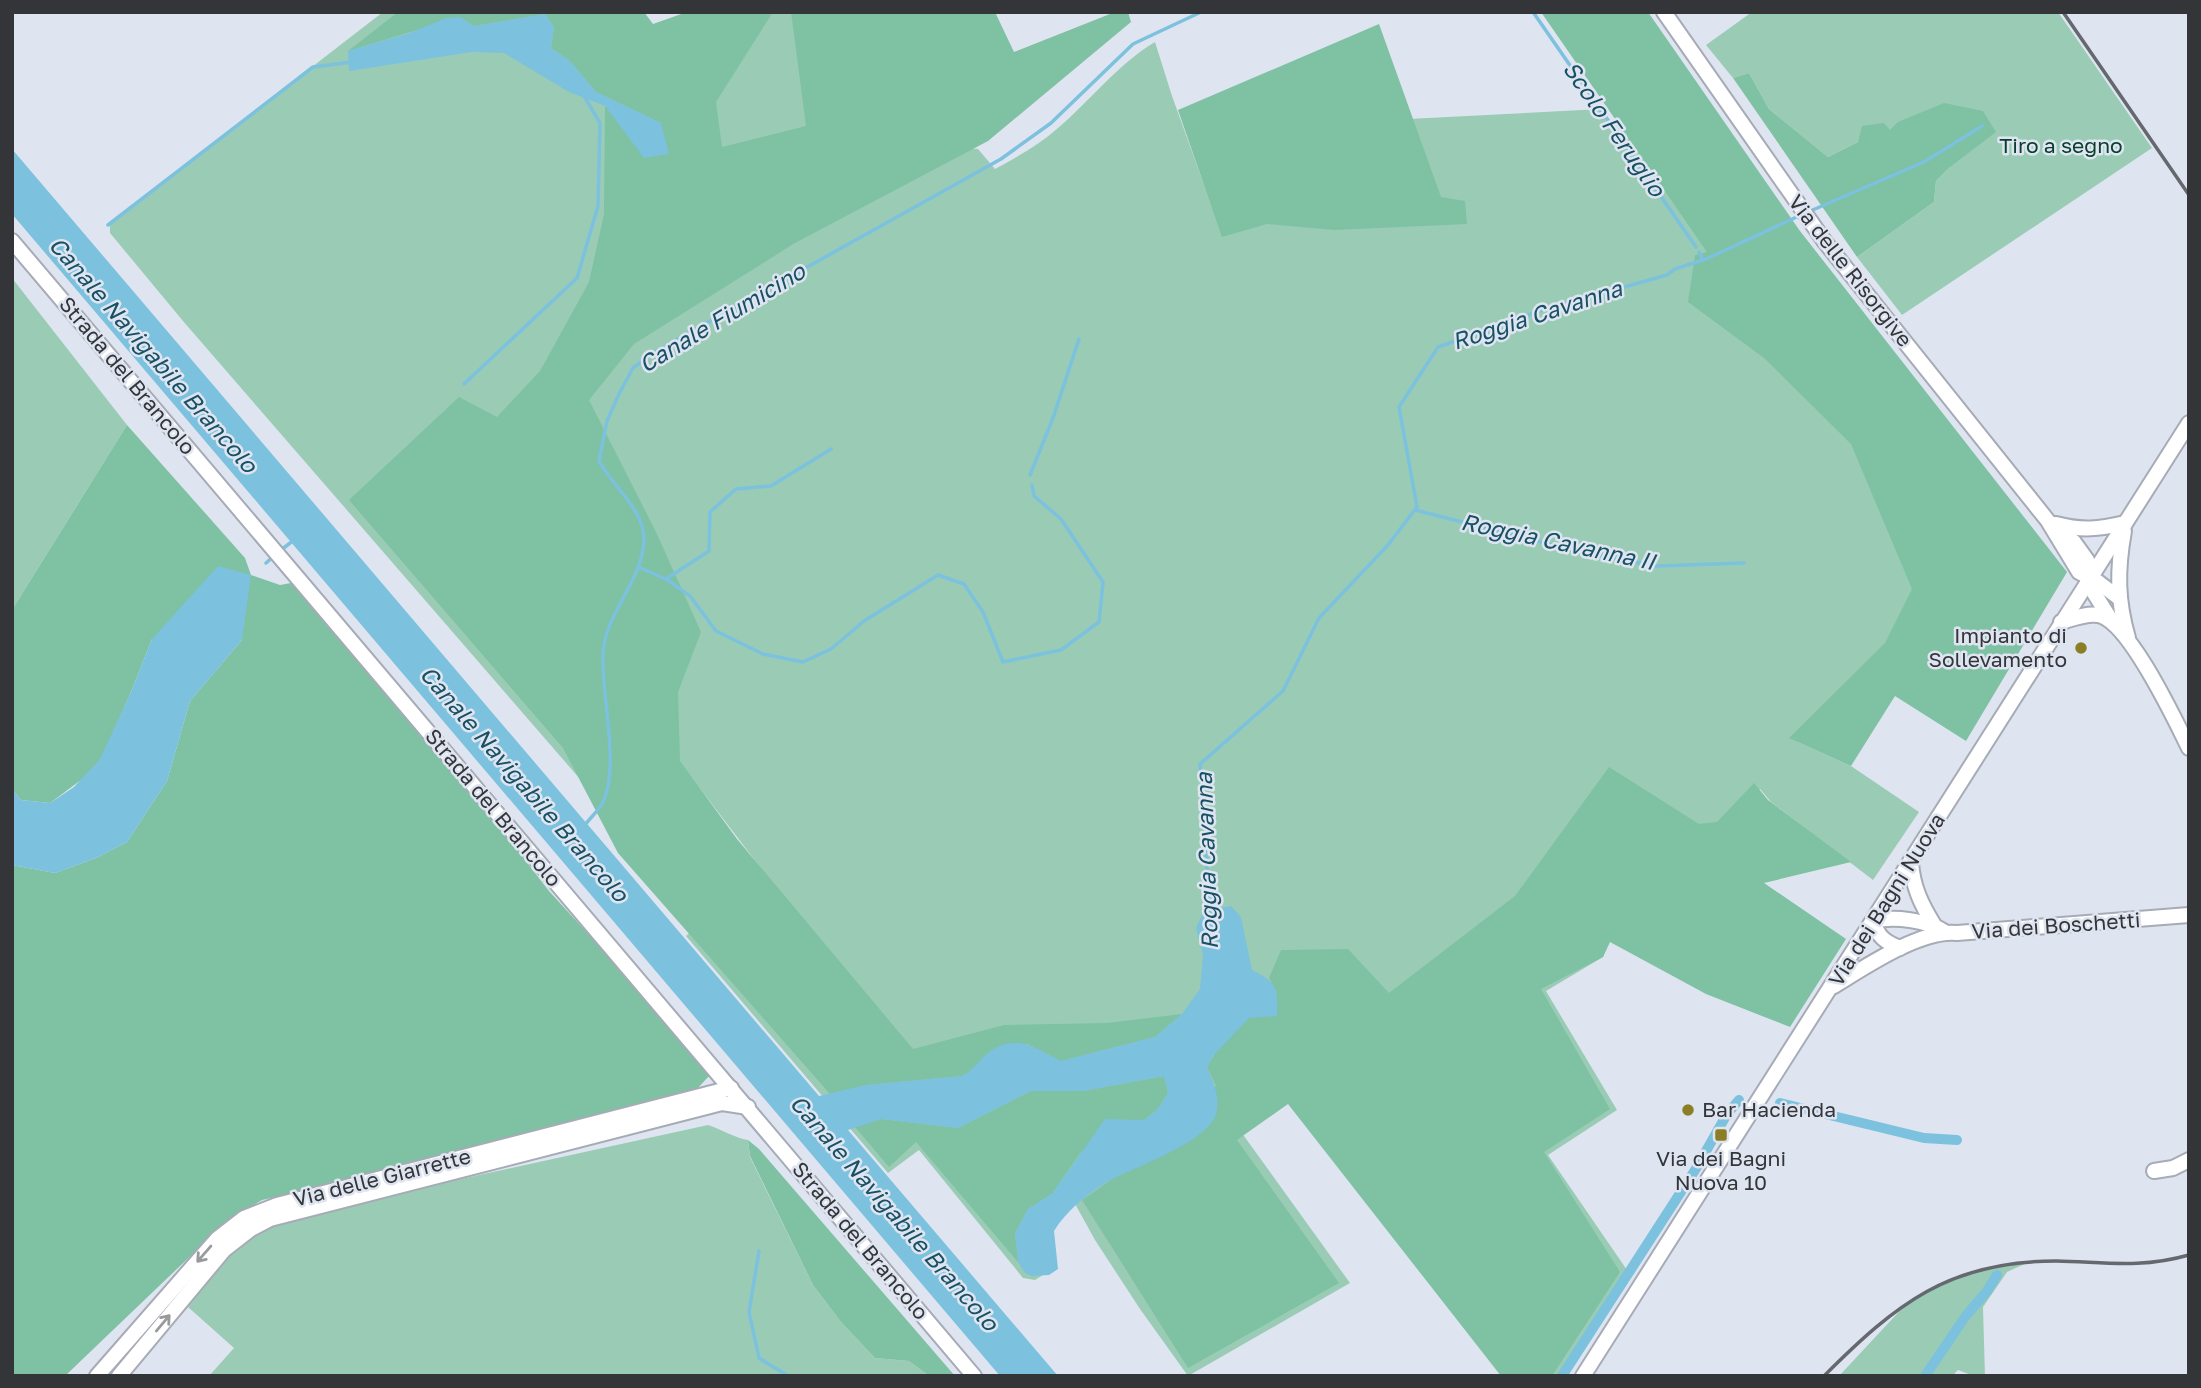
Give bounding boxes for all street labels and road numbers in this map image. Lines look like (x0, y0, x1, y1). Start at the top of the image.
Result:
street label: Via delle Risorgive (1783, 189, 1918, 352)
street label: Strada del Brancolo (54, 291, 201, 460)
street label: Strada del Brancolo (420, 723, 567, 892)
street label: Via dei Bagni Nuova (1822, 808, 1950, 991)
street label: Via dei Boschetti (1971, 906, 2141, 944)
street label: Via delle Giarrette (290, 1142, 473, 1212)
street label: Strada del Brancolo (787, 1156, 934, 1325)

